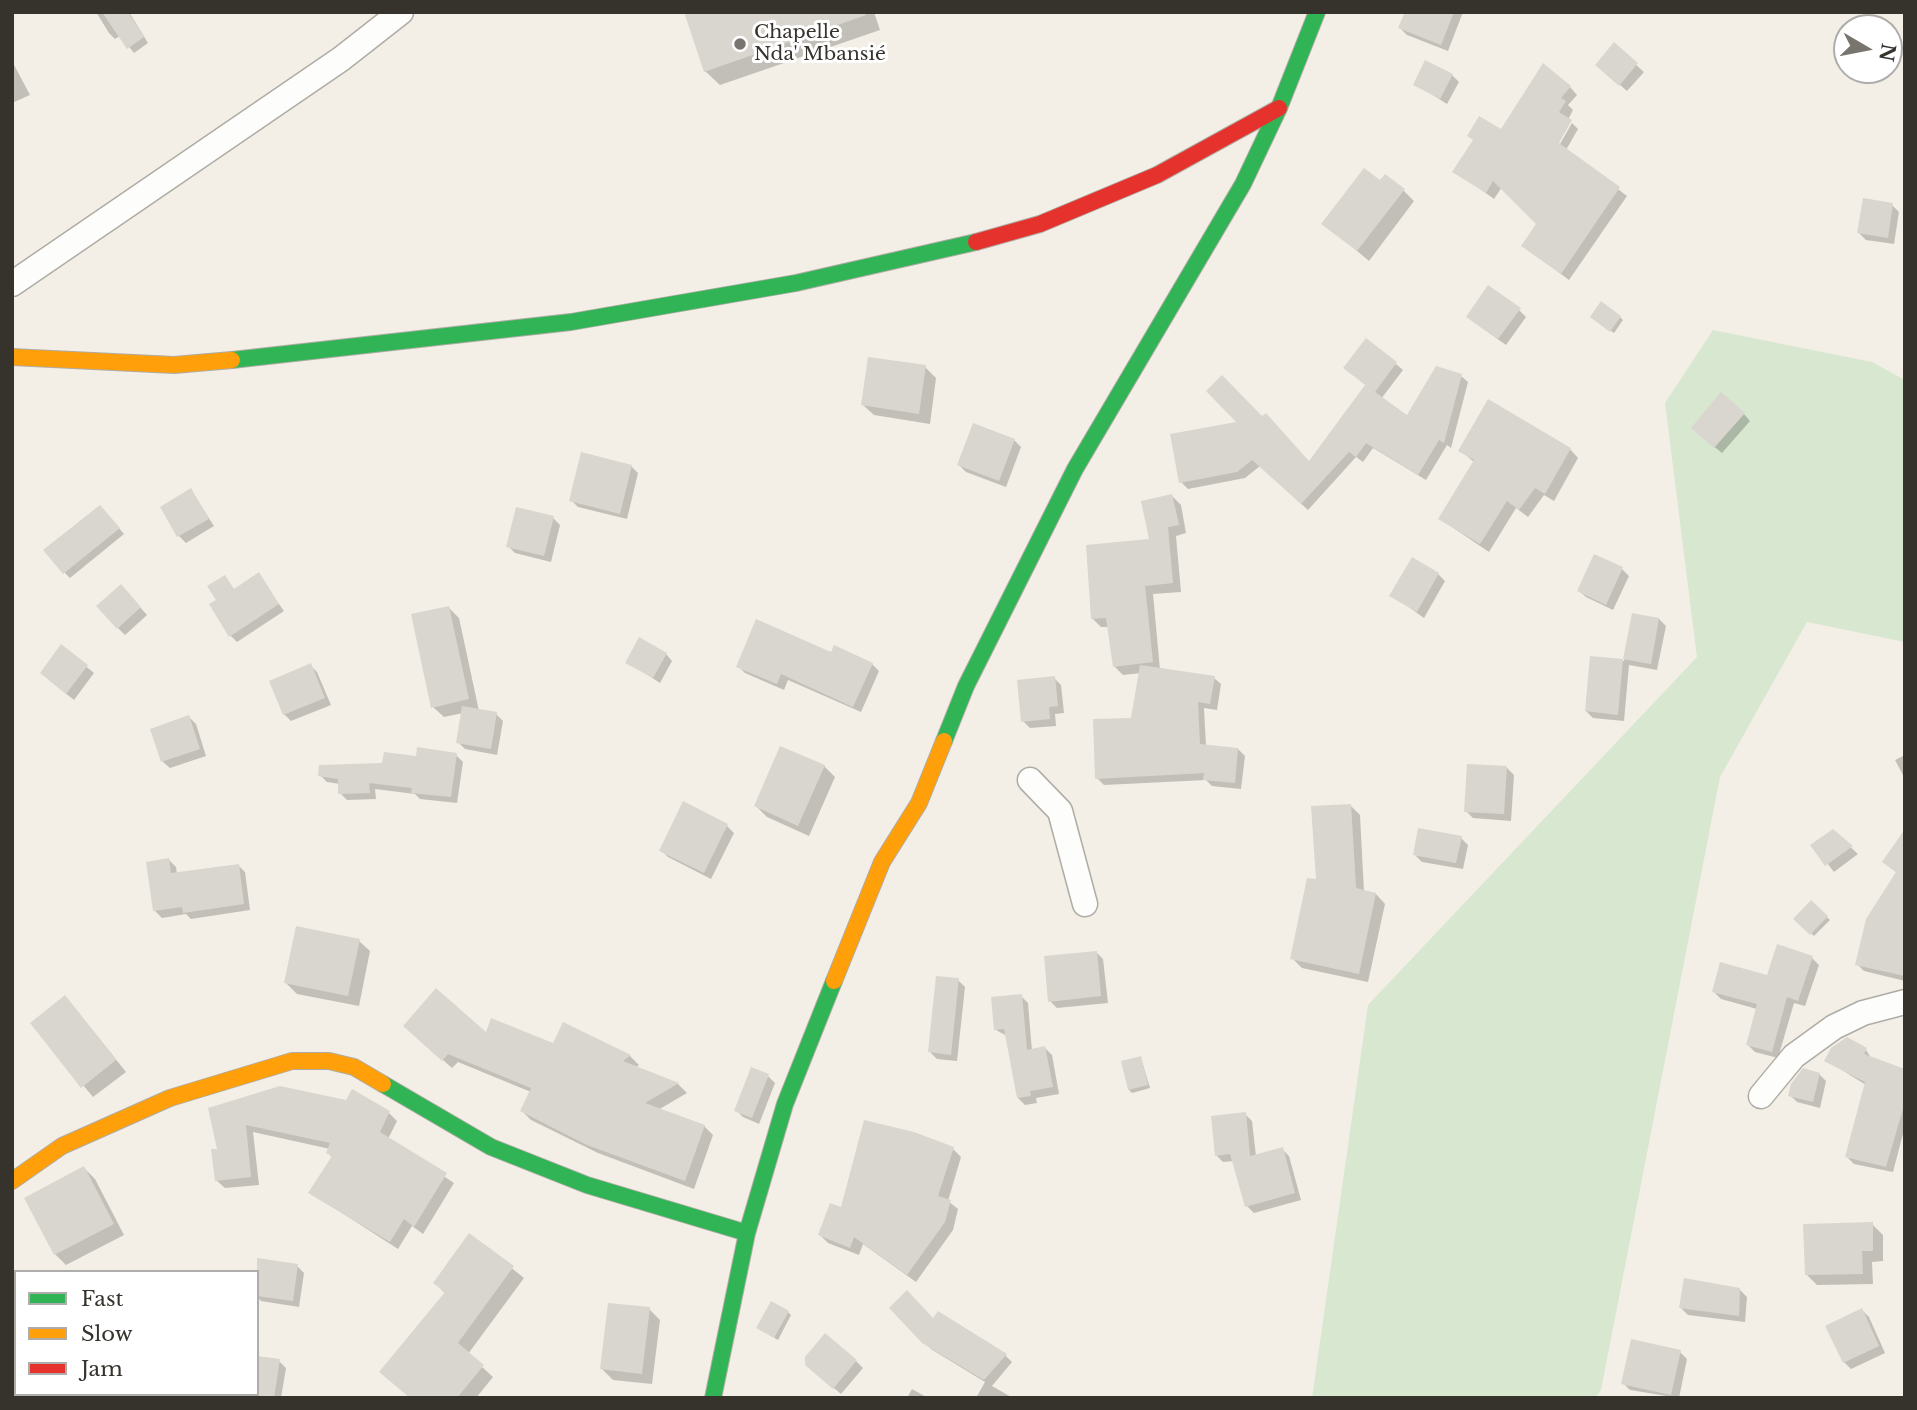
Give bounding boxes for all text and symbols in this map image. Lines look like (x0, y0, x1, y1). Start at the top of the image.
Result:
north arrow (1833, 14, 1903, 84)
place label: Chapelle Nda' Mbansié (754, 22, 886, 66)
marker: Chapelle Nda' Mbansié (732, 36, 748, 52)
text: N (1874, 42, 1900, 63)
legend (14, 1270, 259, 1396)
text: Fast (81, 1286, 123, 1312)
text: Slow (81, 1321, 133, 1347)
text: Jam (81, 1356, 123, 1382)

